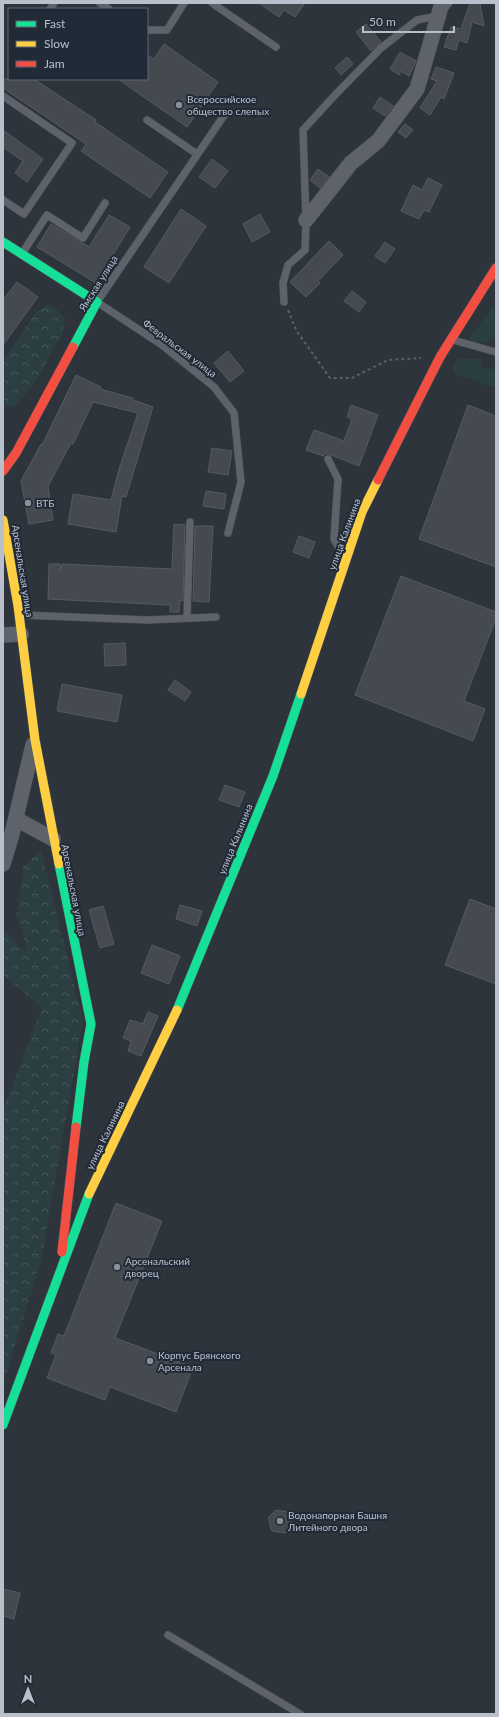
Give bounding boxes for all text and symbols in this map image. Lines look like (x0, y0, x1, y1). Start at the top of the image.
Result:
legend (8, 8, 148, 80)
scale bar (363, 8, 454, 34)
text: 50 m (369, 14, 396, 29)
text: Fast (44, 16, 66, 31)
text: Slow (44, 36, 70, 51)
text: Jam (44, 56, 65, 71)
place label: Всероссийское общество слепых (187, 93, 269, 117)
marker: Всероссийское общество слепых (174, 100, 184, 110)
street label: Ямская улица (76, 253, 120, 314)
street label: Февральская улица (141, 316, 219, 380)
place label: ВТБ (36, 497, 54, 509)
street label: улица Калинина (326, 497, 362, 571)
marker: ВТБ (23, 498, 33, 508)
street label: Арсенальская улица (10, 524, 36, 618)
street label: улица Калинина (215, 802, 255, 876)
street label: Арсенальская улица (59, 843, 89, 937)
street label: улица Калинина (83, 1099, 127, 1171)
place label: Арсенальский дворец (125, 1255, 190, 1279)
marker: Арсенальский дворец (112, 1262, 122, 1272)
place label: Корпус Брянского Арсенала (158, 1349, 241, 1373)
marker: Корпус Брянского Арсенала (145, 1356, 155, 1366)
place label: Водонапорная Башня Литейного двора (287, 1509, 387, 1533)
marker: Водонапорная Башня Литейного двора (275, 1516, 285, 1526)
north arrow (8, 1669, 48, 1709)
text: N (24, 1672, 32, 1685)

